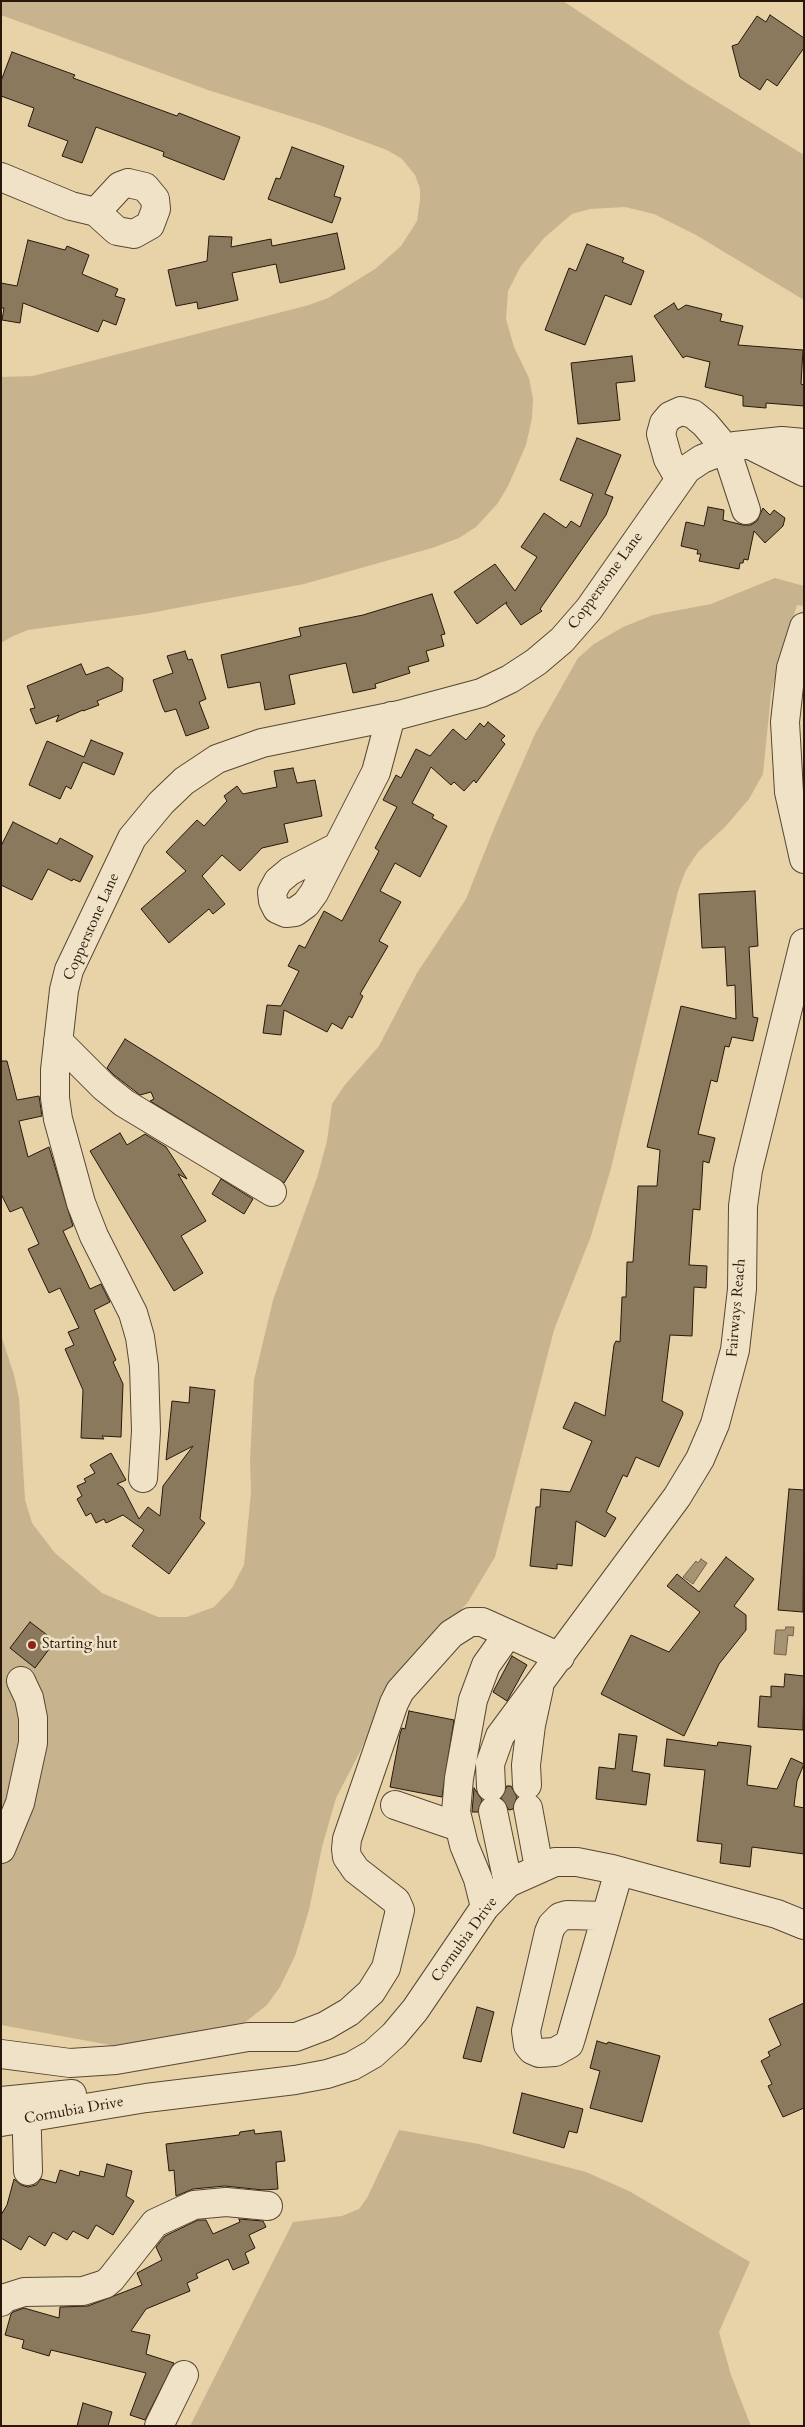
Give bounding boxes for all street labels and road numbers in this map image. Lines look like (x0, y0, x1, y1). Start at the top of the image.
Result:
street label: Copperstone Lane (565, 529, 647, 633)
street label: Copperstone Lane (60, 870, 124, 984)
street label: Fairways Reach (724, 1258, 750, 1358)
street label: Cornubia Drive (428, 1894, 502, 1986)
street label: Cornubia Drive (23, 2093, 125, 2129)

